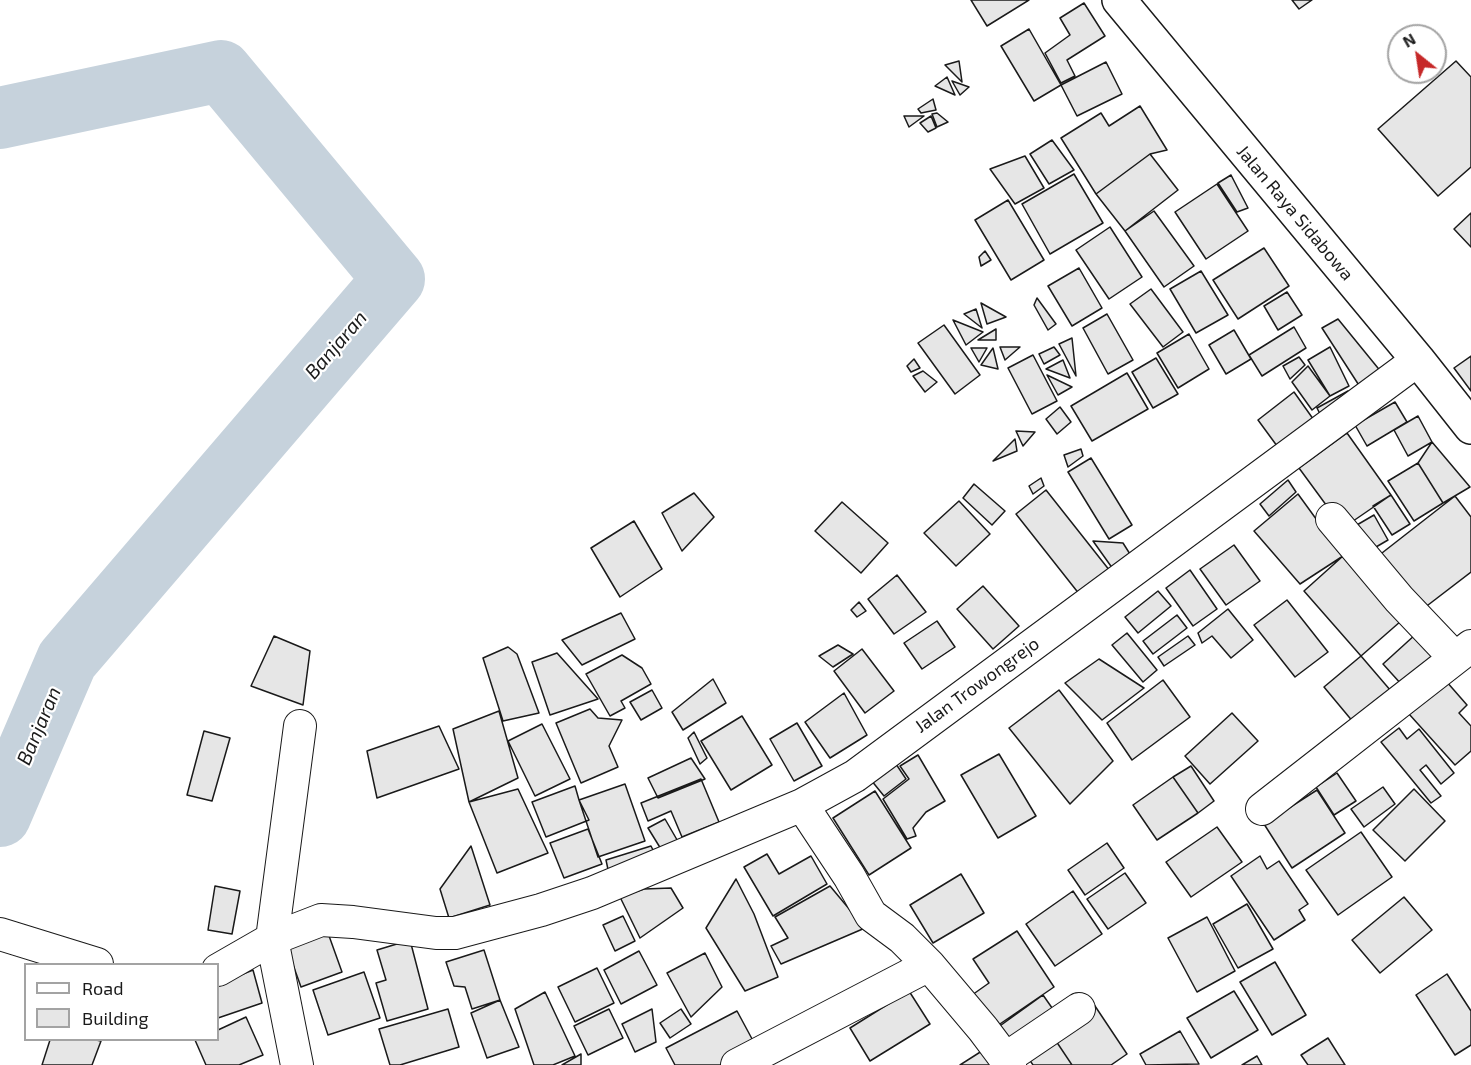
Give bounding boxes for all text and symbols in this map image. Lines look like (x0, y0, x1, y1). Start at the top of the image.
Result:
north arrow (1387, 24, 1447, 84)
text: N (1399, 29, 1419, 51)
street label: Jalan Raya Sidabowa (1232, 141, 1358, 285)
water label: Banjaran (300, 306, 372, 384)
street label: Jalan Trowongrejo (911, 633, 1043, 737)
water label: Banjaran (12, 683, 66, 769)
legend (24, 963, 219, 1041)
text: Road (82, 977, 123, 999)
text: Building (82, 1007, 149, 1029)

